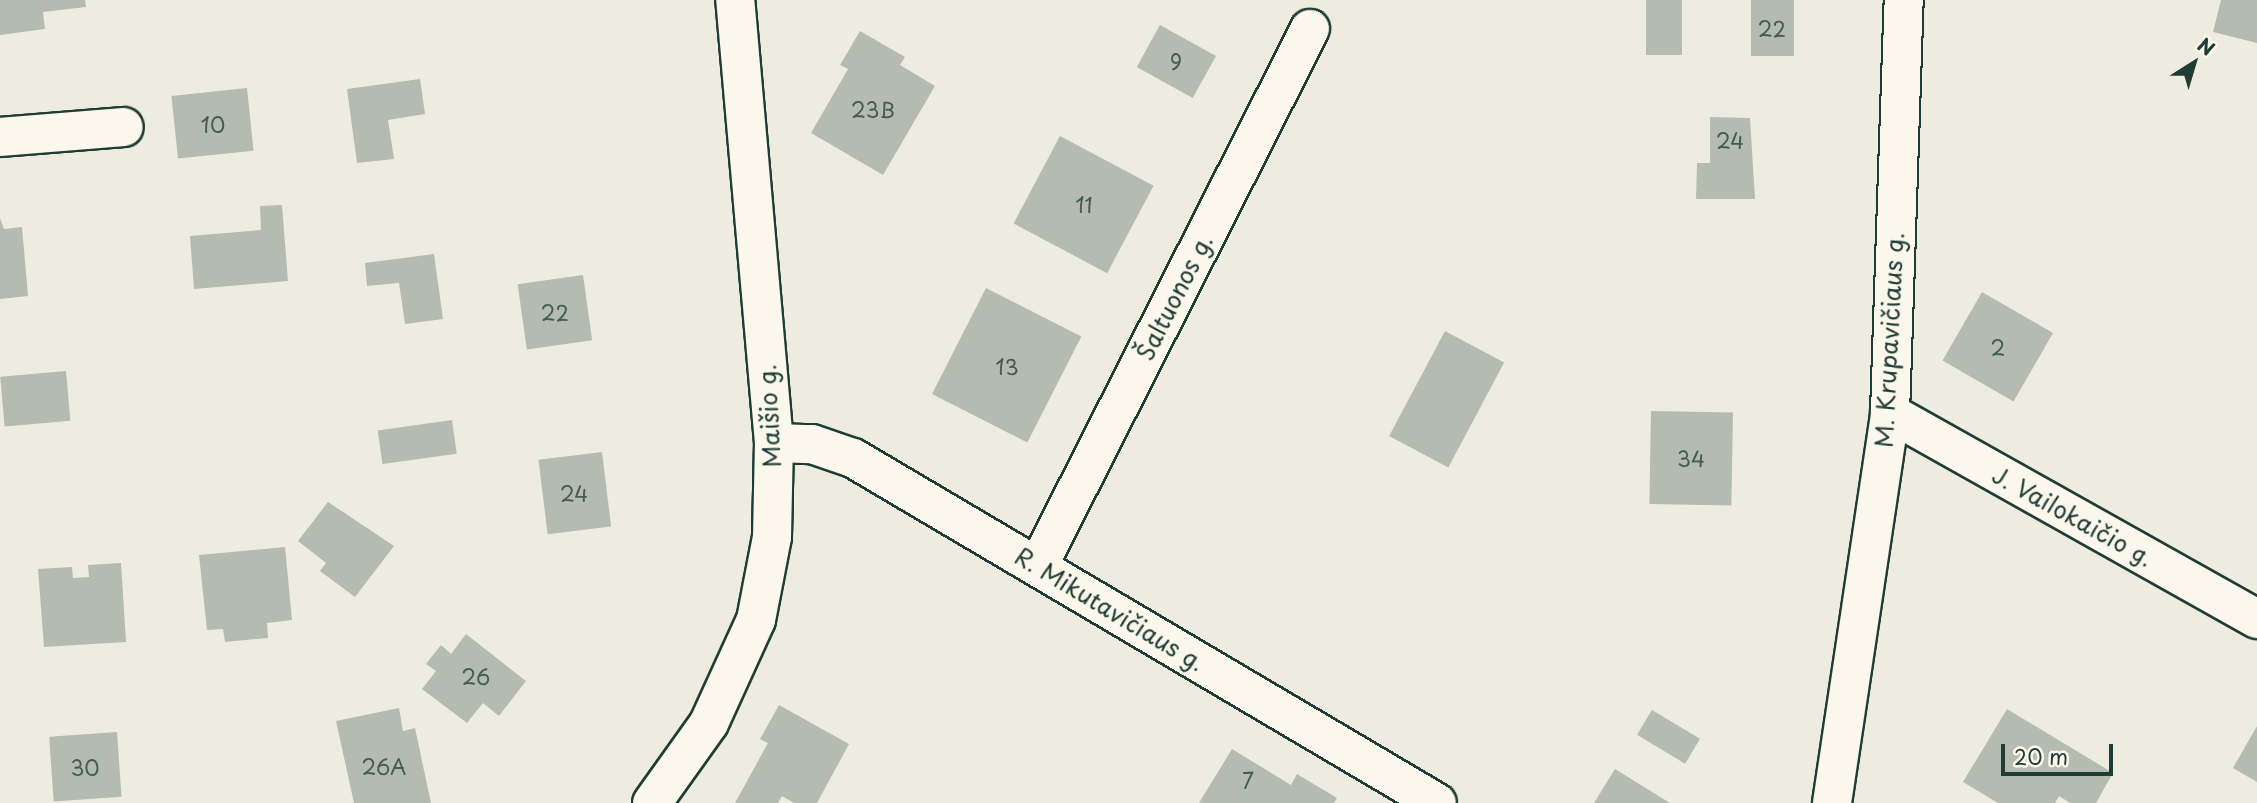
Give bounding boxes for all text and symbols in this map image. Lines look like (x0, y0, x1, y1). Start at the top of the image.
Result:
house number: 22 (1758, 15, 1786, 41)
north arrow (2159, 28, 2229, 98)
text: N (2192, 31, 2221, 62)
house number: 9 (1170, 48, 1182, 74)
house number: 23B (851, 96, 895, 122)
house number: 10 (201, 111, 225, 137)
house number: 24 (1716, 127, 1744, 153)
house number: 11 (1075, 191, 1093, 217)
street label: Šaltuonos g. (1130, 229, 1218, 365)
street label: M. Krupavičiaus g. (1869, 232, 1909, 448)
house number: 22 (541, 299, 569, 325)
house number: 2 (1991, 334, 2005, 360)
house number: 13 (995, 353, 1019, 379)
street label: Maišio g. (752, 364, 786, 468)
house number: 34 (1677, 445, 1705, 471)
street label: J. Vailokaičio g. (1987, 460, 2159, 572)
house number: 24 (560, 480, 588, 506)
street label: R. Mikutavičiaus g. (1009, 541, 1211, 677)
house number: 26 (462, 663, 490, 689)
scale bar (2005, 730, 2117, 774)
text: 20 m (2014, 740, 2068, 772)
house number: 26A (362, 753, 406, 779)
house number: 30 (70, 754, 100, 780)
house number: 7 (1242, 767, 1254, 793)

